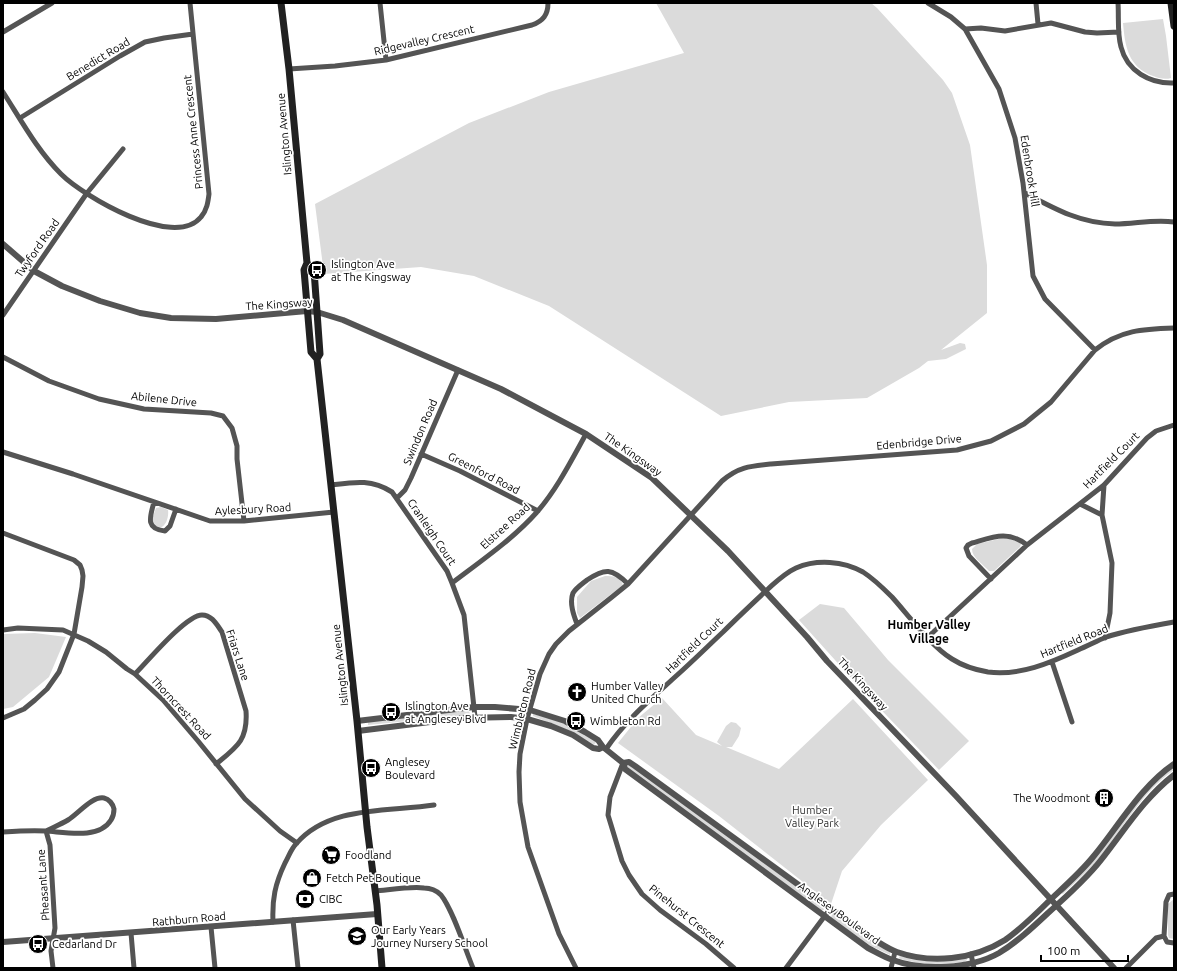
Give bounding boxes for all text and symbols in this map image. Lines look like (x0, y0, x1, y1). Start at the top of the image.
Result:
street label: Ridgevalley Crescent (373, 22, 476, 57)
street label: Benedict Road (64, 35, 132, 83)
street label: Princess Anne Crescent (181, 74, 205, 190)
street label: Islington Avenue (274, 92, 294, 176)
street label: Edenbrook Hill (1018, 134, 1042, 208)
street label: Twyford Road (12, 217, 62, 279)
place label: Islington Ave at The Kingsway (331, 258, 412, 283)
bus stop icon: Islington Ave at The Kingsway (306, 259, 328, 281)
street label: The Kingsway (245, 296, 314, 312)
street label: Abilene Drive (131, 390, 197, 408)
street label: Swindon Road (401, 397, 439, 467)
street label: Hartfield Court (1080, 429, 1142, 491)
street label: The Kingsway (602, 430, 665, 479)
street label: Edenbridge Drive (876, 432, 962, 452)
street label: Greenford Road (446, 450, 522, 496)
street label: Cranleigh Court (405, 497, 459, 568)
street label: Aylesbury Road (215, 501, 291, 517)
street label: Elstree Road (478, 501, 532, 551)
street label: Hartfield Court (663, 614, 725, 675)
district label: Humber Valley Village (888, 618, 971, 645)
street label: Hartfield Road (1038, 622, 1110, 660)
street label: Islington Avenue (330, 623, 350, 707)
street label: Friars Lane (224, 628, 252, 682)
street label: The Kingsway (836, 655, 891, 713)
street label: Wimbleton Road (506, 667, 538, 751)
street label: Thorncrest Road (149, 674, 213, 742)
place label: Humber Valley United Church (591, 680, 664, 705)
church icon: Humber Valley United Church (566, 681, 588, 703)
place label: Islington Ave at Anglesey Blvd (405, 700, 487, 725)
bus stop icon: Islington Ave at Anglesey Blvd (380, 701, 402, 723)
bus stop icon: Wimbleton Rd (565, 710, 587, 732)
place label: Wimbleton Rd (590, 715, 661, 727)
place label: Anglesey Boulevard (385, 756, 435, 781)
bus stop icon: Anglesey Boulevard (360, 757, 382, 779)
building icon: The Woodmont (1093, 787, 1115, 809)
place label: The Woodmont (1013, 792, 1091, 804)
park label: Humber Valley Park (785, 804, 839, 829)
supermarket icon: Foodland (320, 844, 342, 866)
street label: Pheasant Lane (35, 849, 51, 921)
place label: Foodland (345, 849, 391, 861)
shop icon: Fetch Pet Boutique (301, 867, 323, 889)
place label: Fetch Pet Boutique (326, 872, 421, 884)
street label: Anglesey Boulevard (796, 879, 882, 947)
street label: Pinehurst Crescent (647, 882, 728, 950)
bank icon: CIBC (294, 888, 316, 910)
place label: CIBC (319, 893, 343, 905)
street label: Rathburn Road (152, 910, 226, 928)
place label: Our Early Years Journey Nursery School (371, 924, 488, 949)
school or university icon: Our Early Years Journey Nursery School (346, 925, 368, 947)
bus stop icon: Cedarland Dr (27, 933, 49, 955)
scale bar (1041, 937, 1128, 963)
place label: Cedarland Dr (52, 938, 118, 950)
text: 100 m (1047, 944, 1080, 957)

